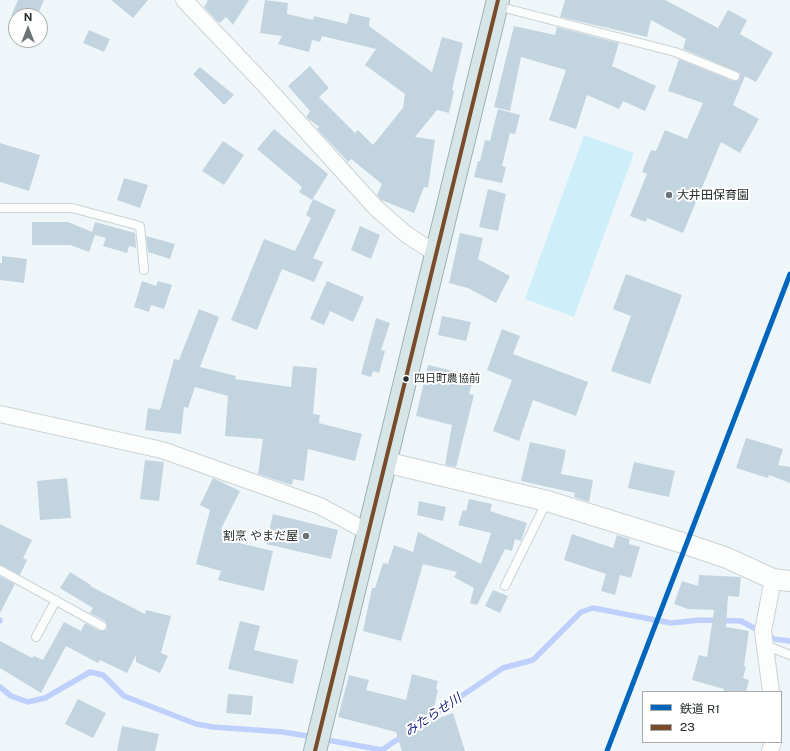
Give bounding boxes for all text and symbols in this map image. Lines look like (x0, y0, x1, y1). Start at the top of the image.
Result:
north arrow (8, 8, 48, 48)
text: N (24, 11, 32, 23)
place label: 大井田保育園 (677, 188, 749, 202)
marker: 大井田保育園 (664, 190, 674, 200)
place label: 四日町農協前 (414, 372, 480, 386)
marker: 四日町農協前 (401, 374, 411, 384)
place label: 割烹 やまだ屋 (223, 529, 298, 543)
marker: 割烹 やまだ屋 (301, 531, 311, 541)
water label: みたらせ川 (402, 690, 464, 740)
legend (642, 691, 782, 743)
text: 鉄道 R1 (680, 702, 720, 716)
text: 23 (680, 720, 695, 734)

